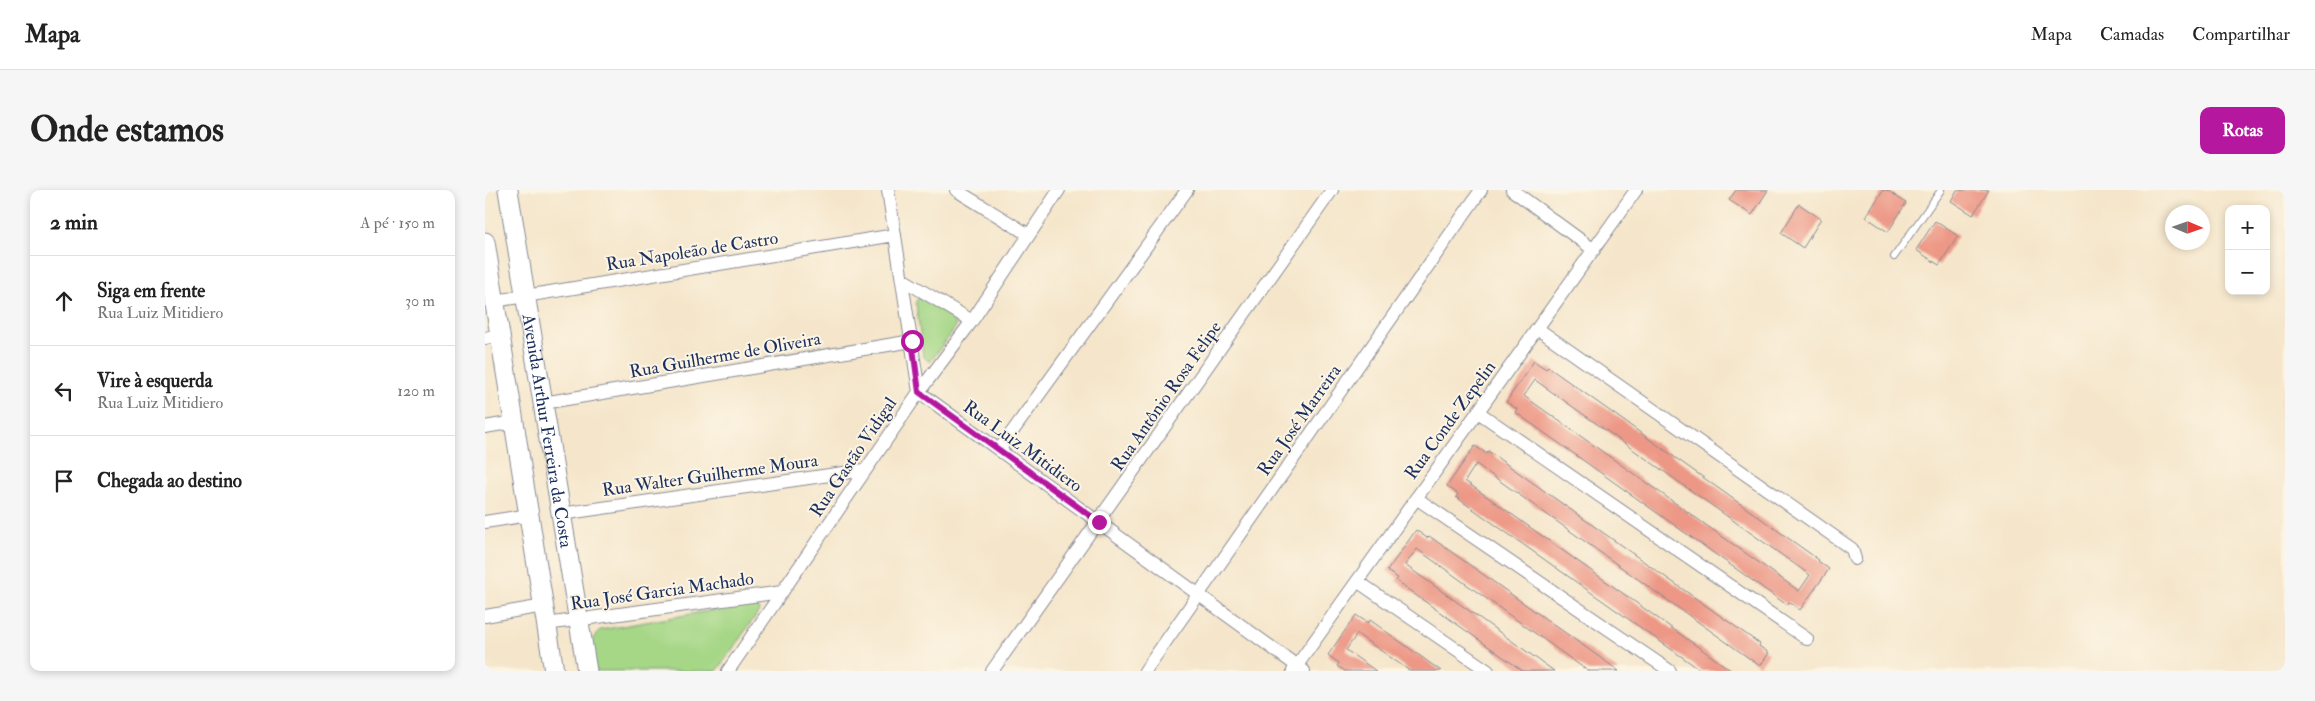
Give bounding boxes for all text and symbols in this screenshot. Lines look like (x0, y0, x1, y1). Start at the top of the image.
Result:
text: Mapa (25, 19, 80, 50)
text: Mapa (2031, 23, 2072, 46)
text: Camadas (2100, 23, 2164, 46)
text: Compartilhar (2192, 23, 2290, 46)
button: Rotas (2200, 107, 2285, 154)
text: Onde estamos (30, 108, 224, 152)
north arrow (2165, 205, 2210, 250)
map controls (2225, 205, 2270, 295)
button: + (2225, 205, 2270, 250)
text: 2 min (50, 209, 98, 236)
text: A pé · 150 m (360, 213, 435, 233)
street label: Rua Napoleão de Castro (604, 226, 780, 276)
button: − (2225, 250, 2270, 295)
text: Siga em frente (97, 279, 205, 303)
icon: ahead (50, 287, 78, 315)
text: 30 m (405, 291, 435, 311)
text: Rua Luiz Mitidiero (97, 303, 223, 323)
street label: Avenida Arthur Ferreira da Costa (516, 311, 578, 550)
street label: Rua Antônio Rosa Felipe (1106, 316, 1227, 476)
street label: Rua Guilherme de Oliveira (628, 327, 823, 384)
route start (901, 330, 924, 353)
street label: Rua Conde Zepelin (1400, 357, 1501, 484)
street label: Rua José Marreira (1252, 360, 1347, 480)
text: Vire à esquerda (97, 369, 212, 393)
icon: left (50, 377, 78, 405)
text: 120 m (397, 381, 435, 401)
text: Rua Luiz Mitidiero (97, 393, 223, 413)
street label: Rua Gastão Vidigal (805, 393, 902, 522)
street label: Rua Luiz Mitidiero (959, 395, 1087, 498)
street label: Rua Walter Guilherme Moura (601, 449, 820, 502)
icon: arrive (50, 467, 78, 495)
text: Chegada ao destino (97, 469, 242, 493)
route end (1088, 511, 1111, 534)
street label: Rua José Garcia Machado (569, 567, 756, 616)

